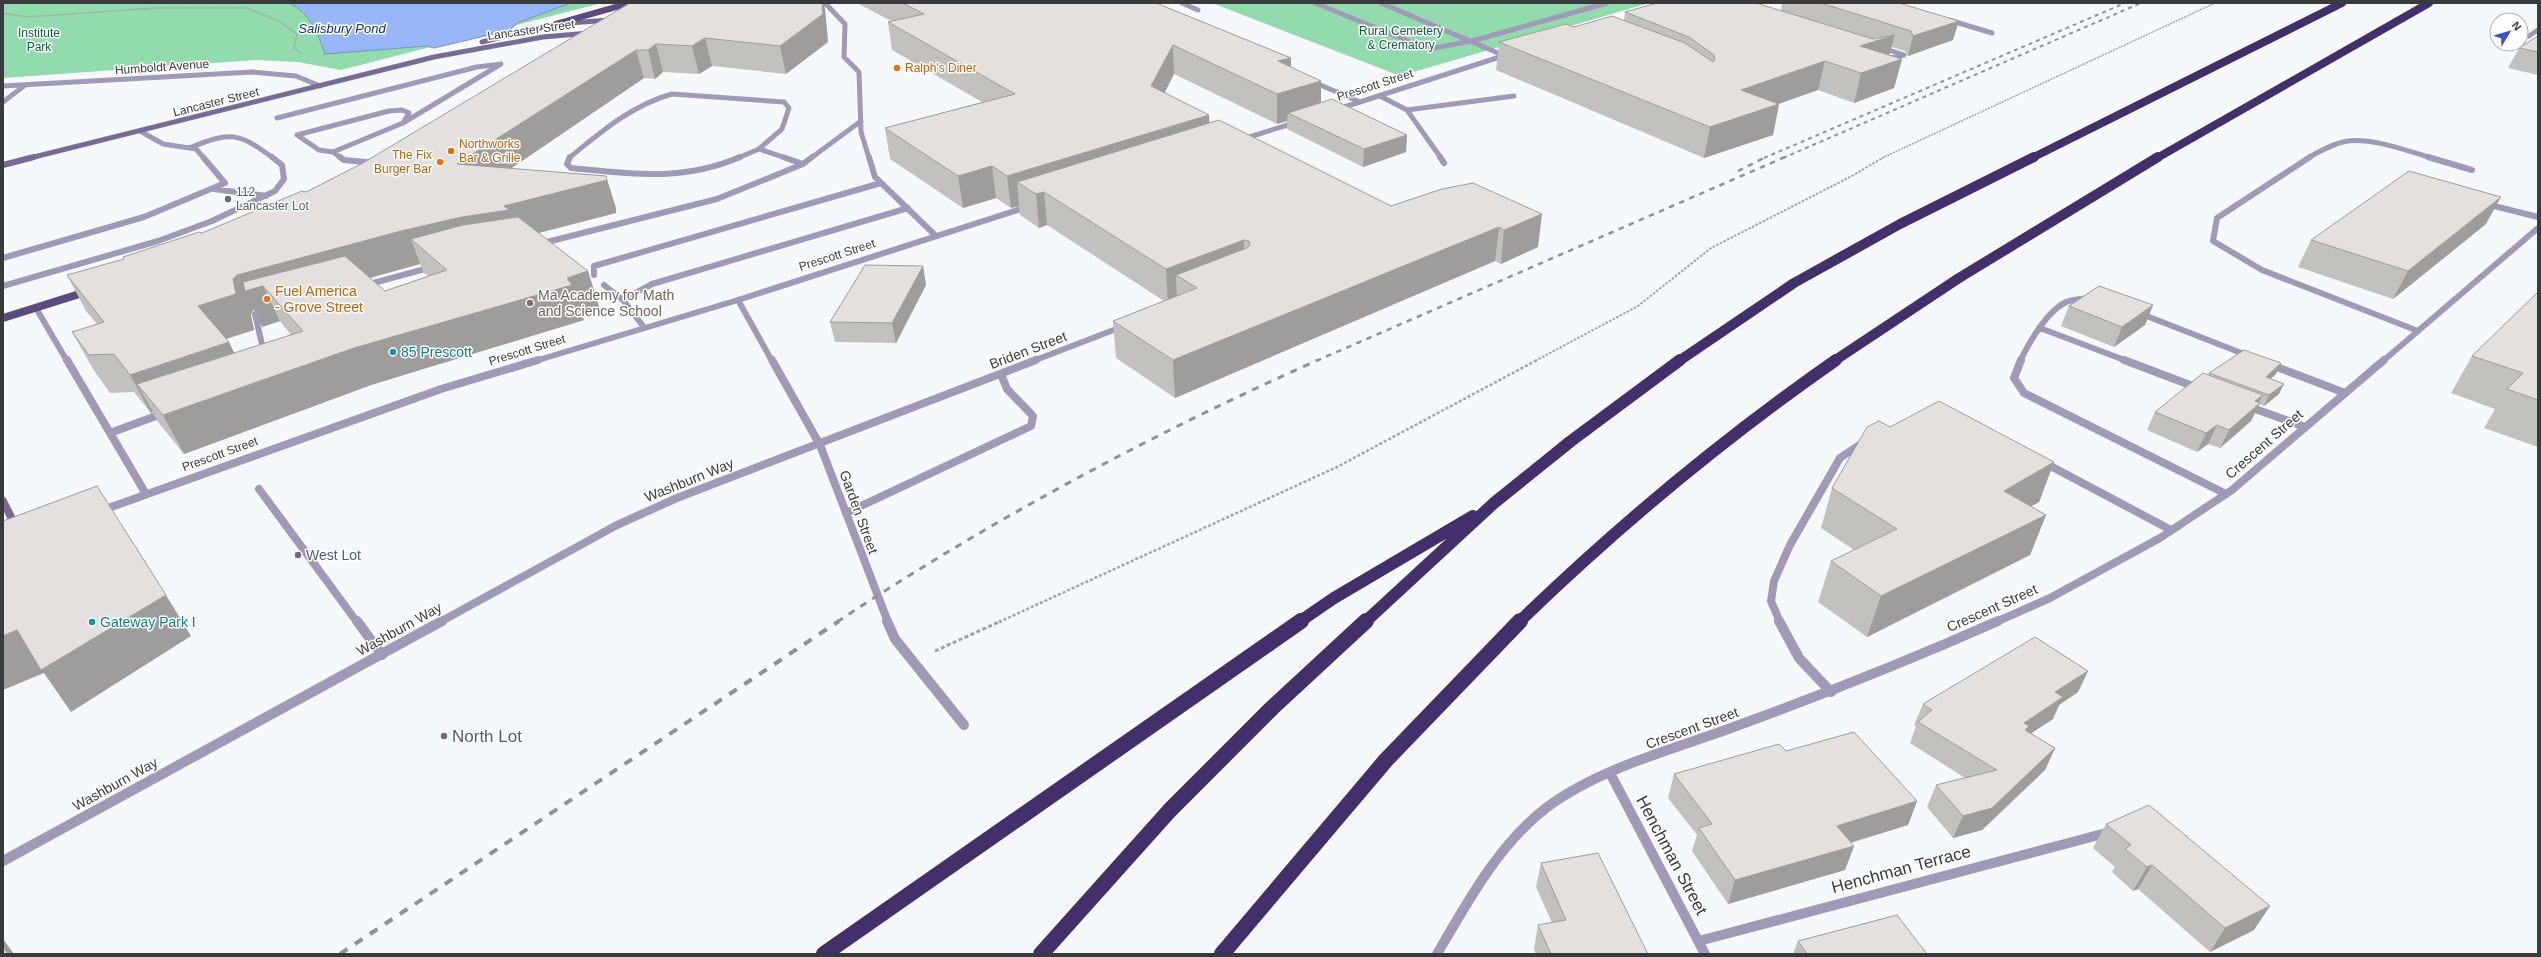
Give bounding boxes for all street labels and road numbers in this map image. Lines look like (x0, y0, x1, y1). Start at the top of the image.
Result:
street label: Lancaster Street (486, 17, 576, 43)
street label: Humboldt Avenue (114, 57, 210, 77)
street label: Prescott Street (1335, 66, 1416, 104)
street label: Lancaster Street (172, 84, 261, 119)
street label: Prescott Street (797, 236, 878, 274)
street label: Briden Street (987, 328, 1069, 372)
street label: Prescott Street (487, 332, 568, 368)
street label: Crescent Street (2222, 406, 2306, 482)
street label: Prescott Street (180, 434, 260, 474)
street label: Washburn Way (642, 455, 736, 505)
street label: Garden Street (836, 468, 882, 556)
street label: Crescent Street (1944, 581, 2040, 635)
street label: Washburn Way (354, 599, 444, 659)
street label: Crescent Street (1644, 704, 1741, 752)
street label: Washburn Way (70, 754, 160, 814)
street label: Henchman Street (1632, 792, 1711, 918)
street label: Henchman Terrace (1829, 842, 1973, 897)

